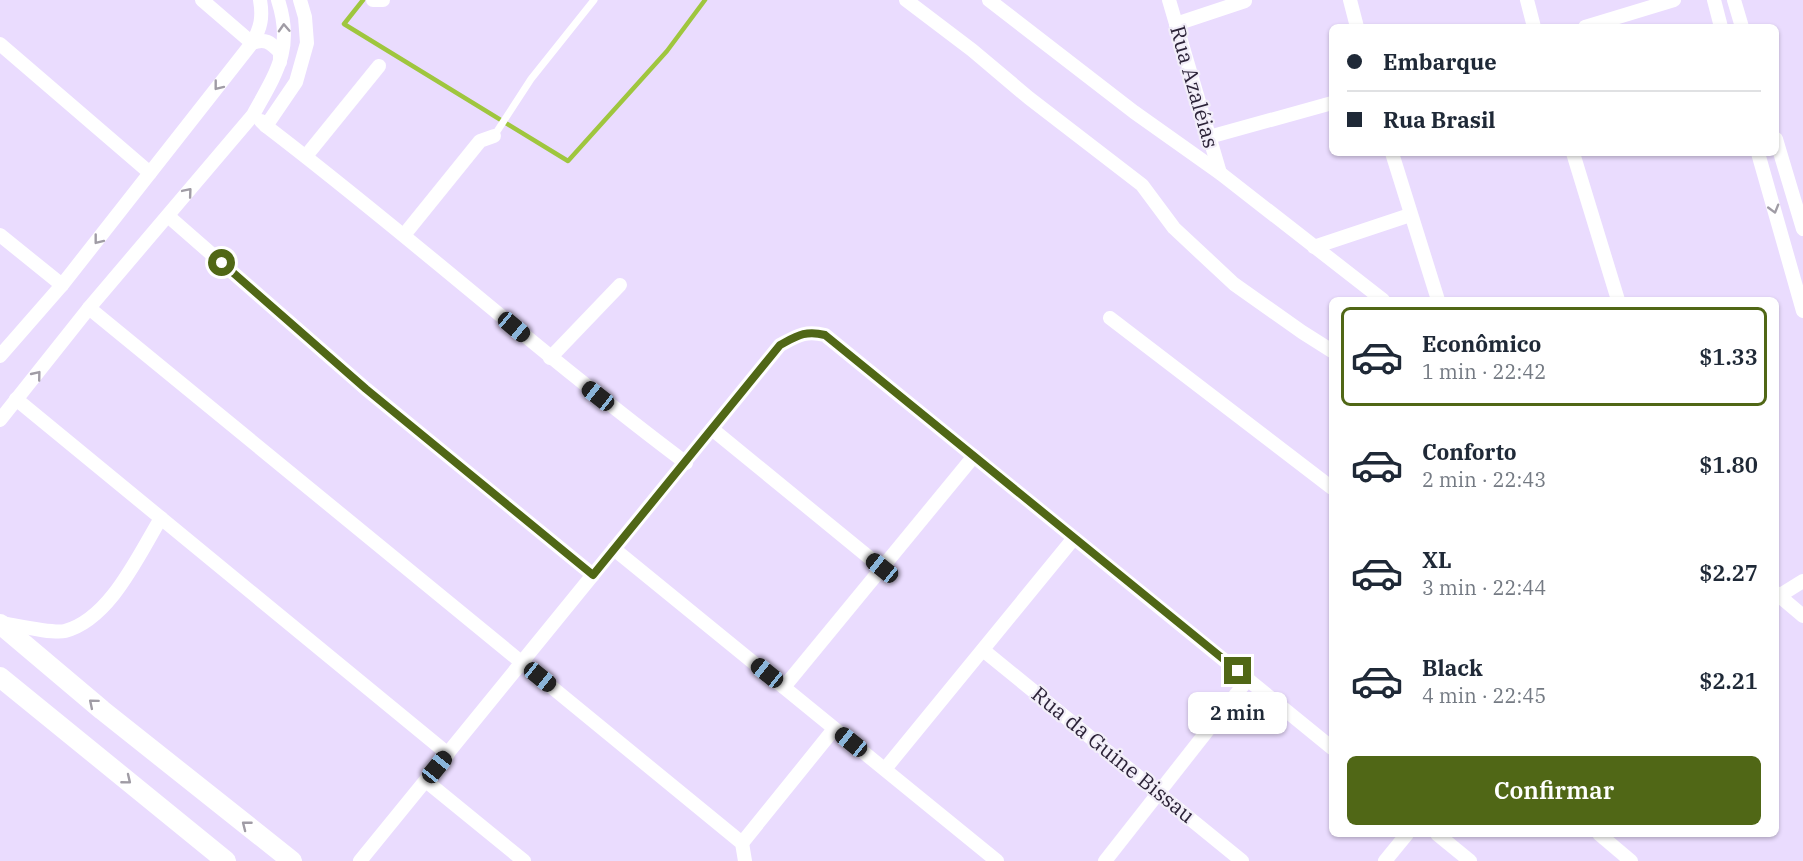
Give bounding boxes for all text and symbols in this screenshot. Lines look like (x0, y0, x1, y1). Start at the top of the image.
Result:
street label: Rua Azaléias (1164, 22, 1226, 151)
one-way arrow (278, 24, 291, 33)
text: Embarque (1383, 47, 1497, 76)
one-way arrow (214, 79, 225, 90)
text: Rua Brasil (1383, 105, 1495, 134)
one-way arrow (181, 188, 192, 199)
one-way arrow (1767, 203, 1779, 214)
one-way arrow (94, 233, 105, 244)
route start (208, 249, 235, 276)
car (494, 309, 534, 345)
text: Econômico (1422, 329, 1541, 358)
icon: car (1350, 330, 1404, 384)
text: $1.33 (1699, 342, 1758, 371)
text: 1 min · 22:42 (1422, 358, 1546, 385)
one-way arrow (29, 370, 40, 381)
car (578, 378, 618, 414)
text: Conforto (1422, 437, 1517, 466)
icon: car (1350, 438, 1404, 492)
text: $1.80 (1699, 450, 1758, 479)
text: 2 min · 22:43 (1422, 466, 1546, 493)
text: XL (1422, 545, 1452, 574)
icon: car (1350, 546, 1404, 600)
car (862, 550, 902, 586)
text: $2.27 (1699, 558, 1758, 587)
text: 3 min · 22:44 (1422, 574, 1546, 601)
text: Black (1422, 653, 1483, 682)
icon: car (1350, 654, 1404, 708)
car (747, 655, 787, 691)
route end (1224, 657, 1251, 684)
car (520, 659, 560, 695)
text: $2.21 (1699, 666, 1758, 695)
street label: Rua da Guine Bissau (1026, 680, 1201, 829)
text: 4 min · 22:45 (1422, 682, 1546, 709)
callout: 2 min (1188, 692, 1288, 734)
one-way arrow (89, 699, 100, 710)
text: 2 min (1210, 699, 1265, 726)
car (831, 724, 871, 760)
car (419, 747, 455, 787)
button: Confirmar (1347, 756, 1761, 825)
one-way arrow (120, 773, 131, 784)
one-way arrow (242, 821, 253, 832)

